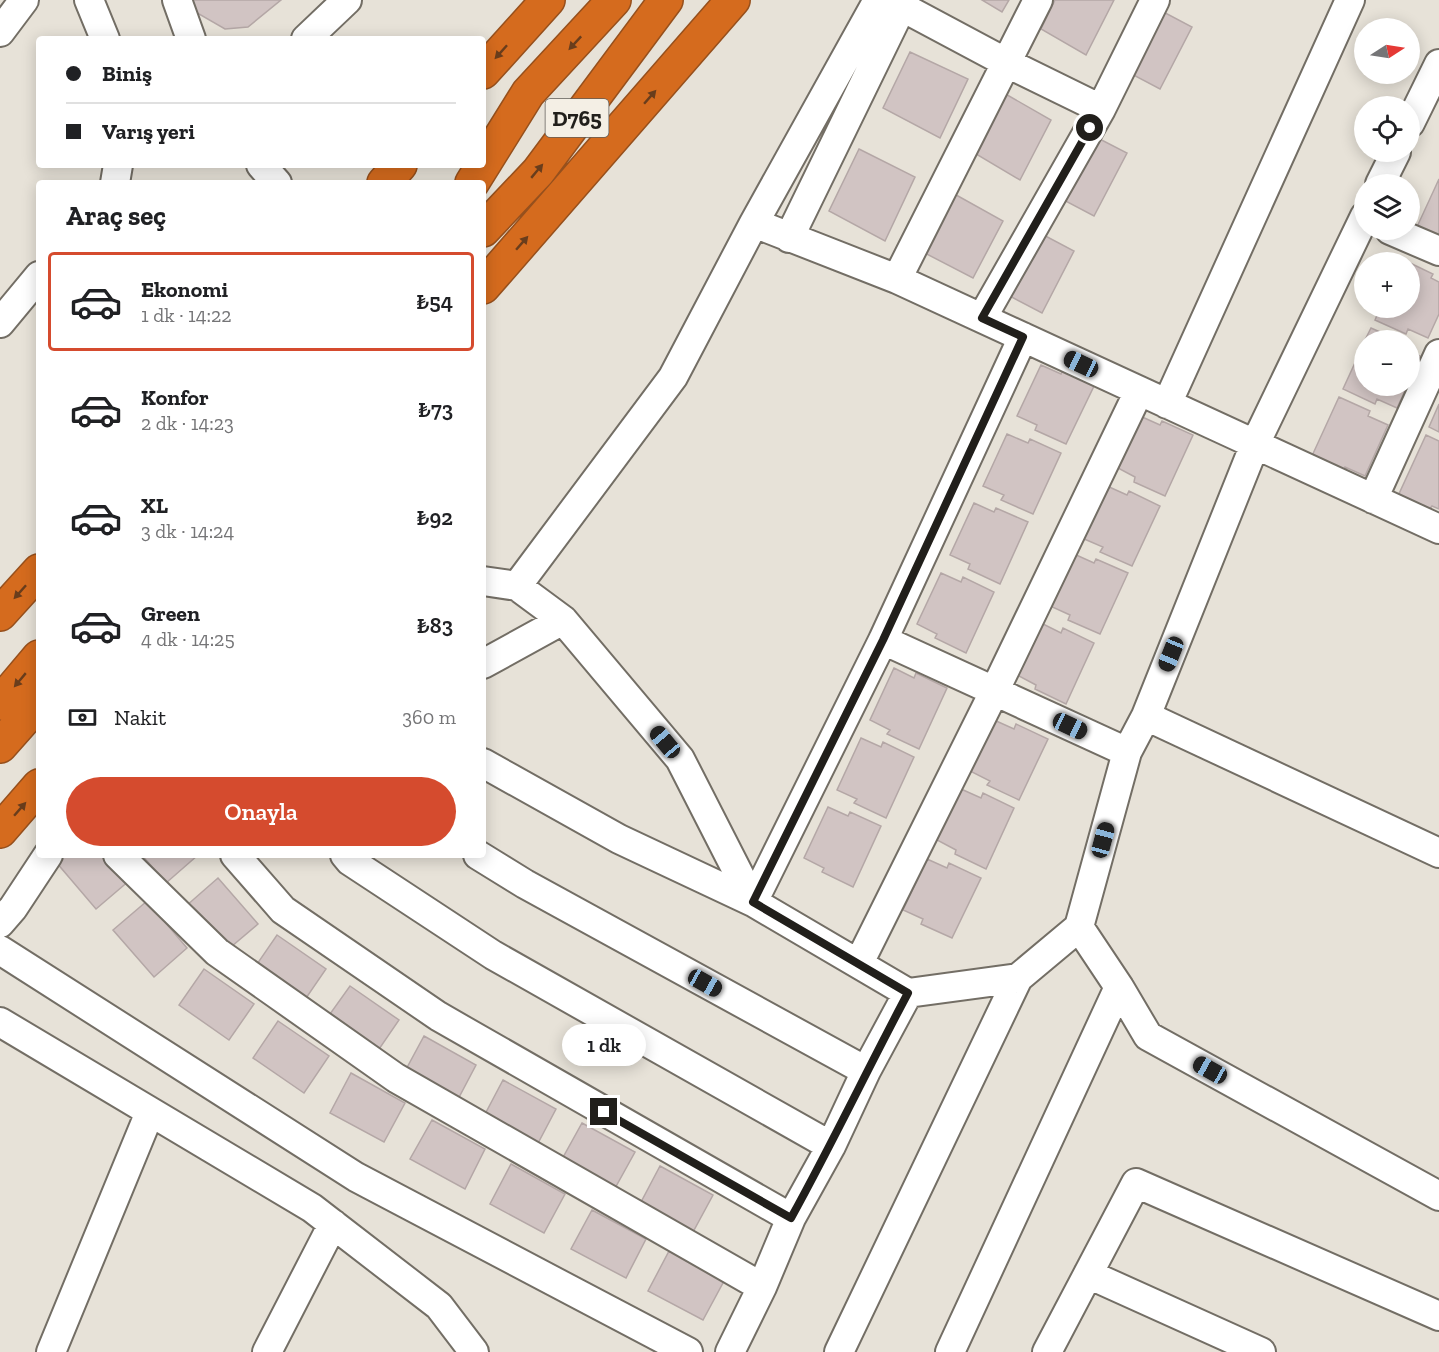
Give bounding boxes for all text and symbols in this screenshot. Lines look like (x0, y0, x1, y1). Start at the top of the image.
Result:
north arrow (1354, 18, 1420, 84)
map controls (1354, 18, 1420, 396)
one-way arrow (568, 36, 582, 50)
one-way arrow (495, 44, 508, 59)
text: Biniş (102, 60, 152, 87)
one-way arrow (643, 90, 656, 105)
button: locate (1354, 96, 1420, 162)
road number: D765 (546, 99, 608, 137)
route start (1076, 114, 1103, 141)
text: Varış yeri (102, 118, 195, 145)
one-way arrow (530, 164, 543, 179)
button: layers (1354, 174, 1420, 240)
text: Araç seç (66, 200, 166, 232)
one-way arrow (515, 236, 529, 251)
button: + (1354, 252, 1420, 318)
icon: car (69, 275, 123, 329)
text: Ekonomi (141, 276, 228, 303)
text: ₺54 (416, 288, 453, 315)
text: 1 dk · 14:22 (141, 303, 232, 327)
button: − (1354, 330, 1420, 396)
car (1061, 348, 1101, 380)
icon: car (69, 383, 123, 437)
text: Konfor (141, 384, 209, 411)
text: ₺73 (418, 396, 453, 423)
text: 2 dk · 14:23 (141, 411, 234, 435)
icon: car (69, 491, 123, 545)
text: XL (141, 492, 168, 519)
text: ₺92 (416, 504, 453, 531)
text: 3 dk · 14:24 (141, 519, 234, 543)
one-way arrow (13, 585, 27, 599)
icon: car (69, 599, 123, 653)
text: Green (141, 600, 200, 627)
text: ₺83 (417, 612, 453, 639)
text: 4 dk · 14:25 (141, 627, 235, 651)
car (1156, 634, 1186, 674)
one-way arrow (13, 672, 26, 688)
icon: cash (66, 701, 99, 734)
text: Nakit (114, 704, 166, 731)
text: 360 m (402, 705, 456, 729)
car (1050, 710, 1090, 742)
car (647, 722, 683, 762)
button: Onayla (66, 777, 456, 846)
one-way arrow (13, 801, 26, 816)
car (1090, 820, 1116, 860)
car (685, 966, 725, 1000)
callout: 1 dk (562, 1025, 646, 1067)
text: 1 dk (587, 1033, 621, 1057)
car (1190, 1053, 1230, 1087)
route end (590, 1098, 617, 1125)

